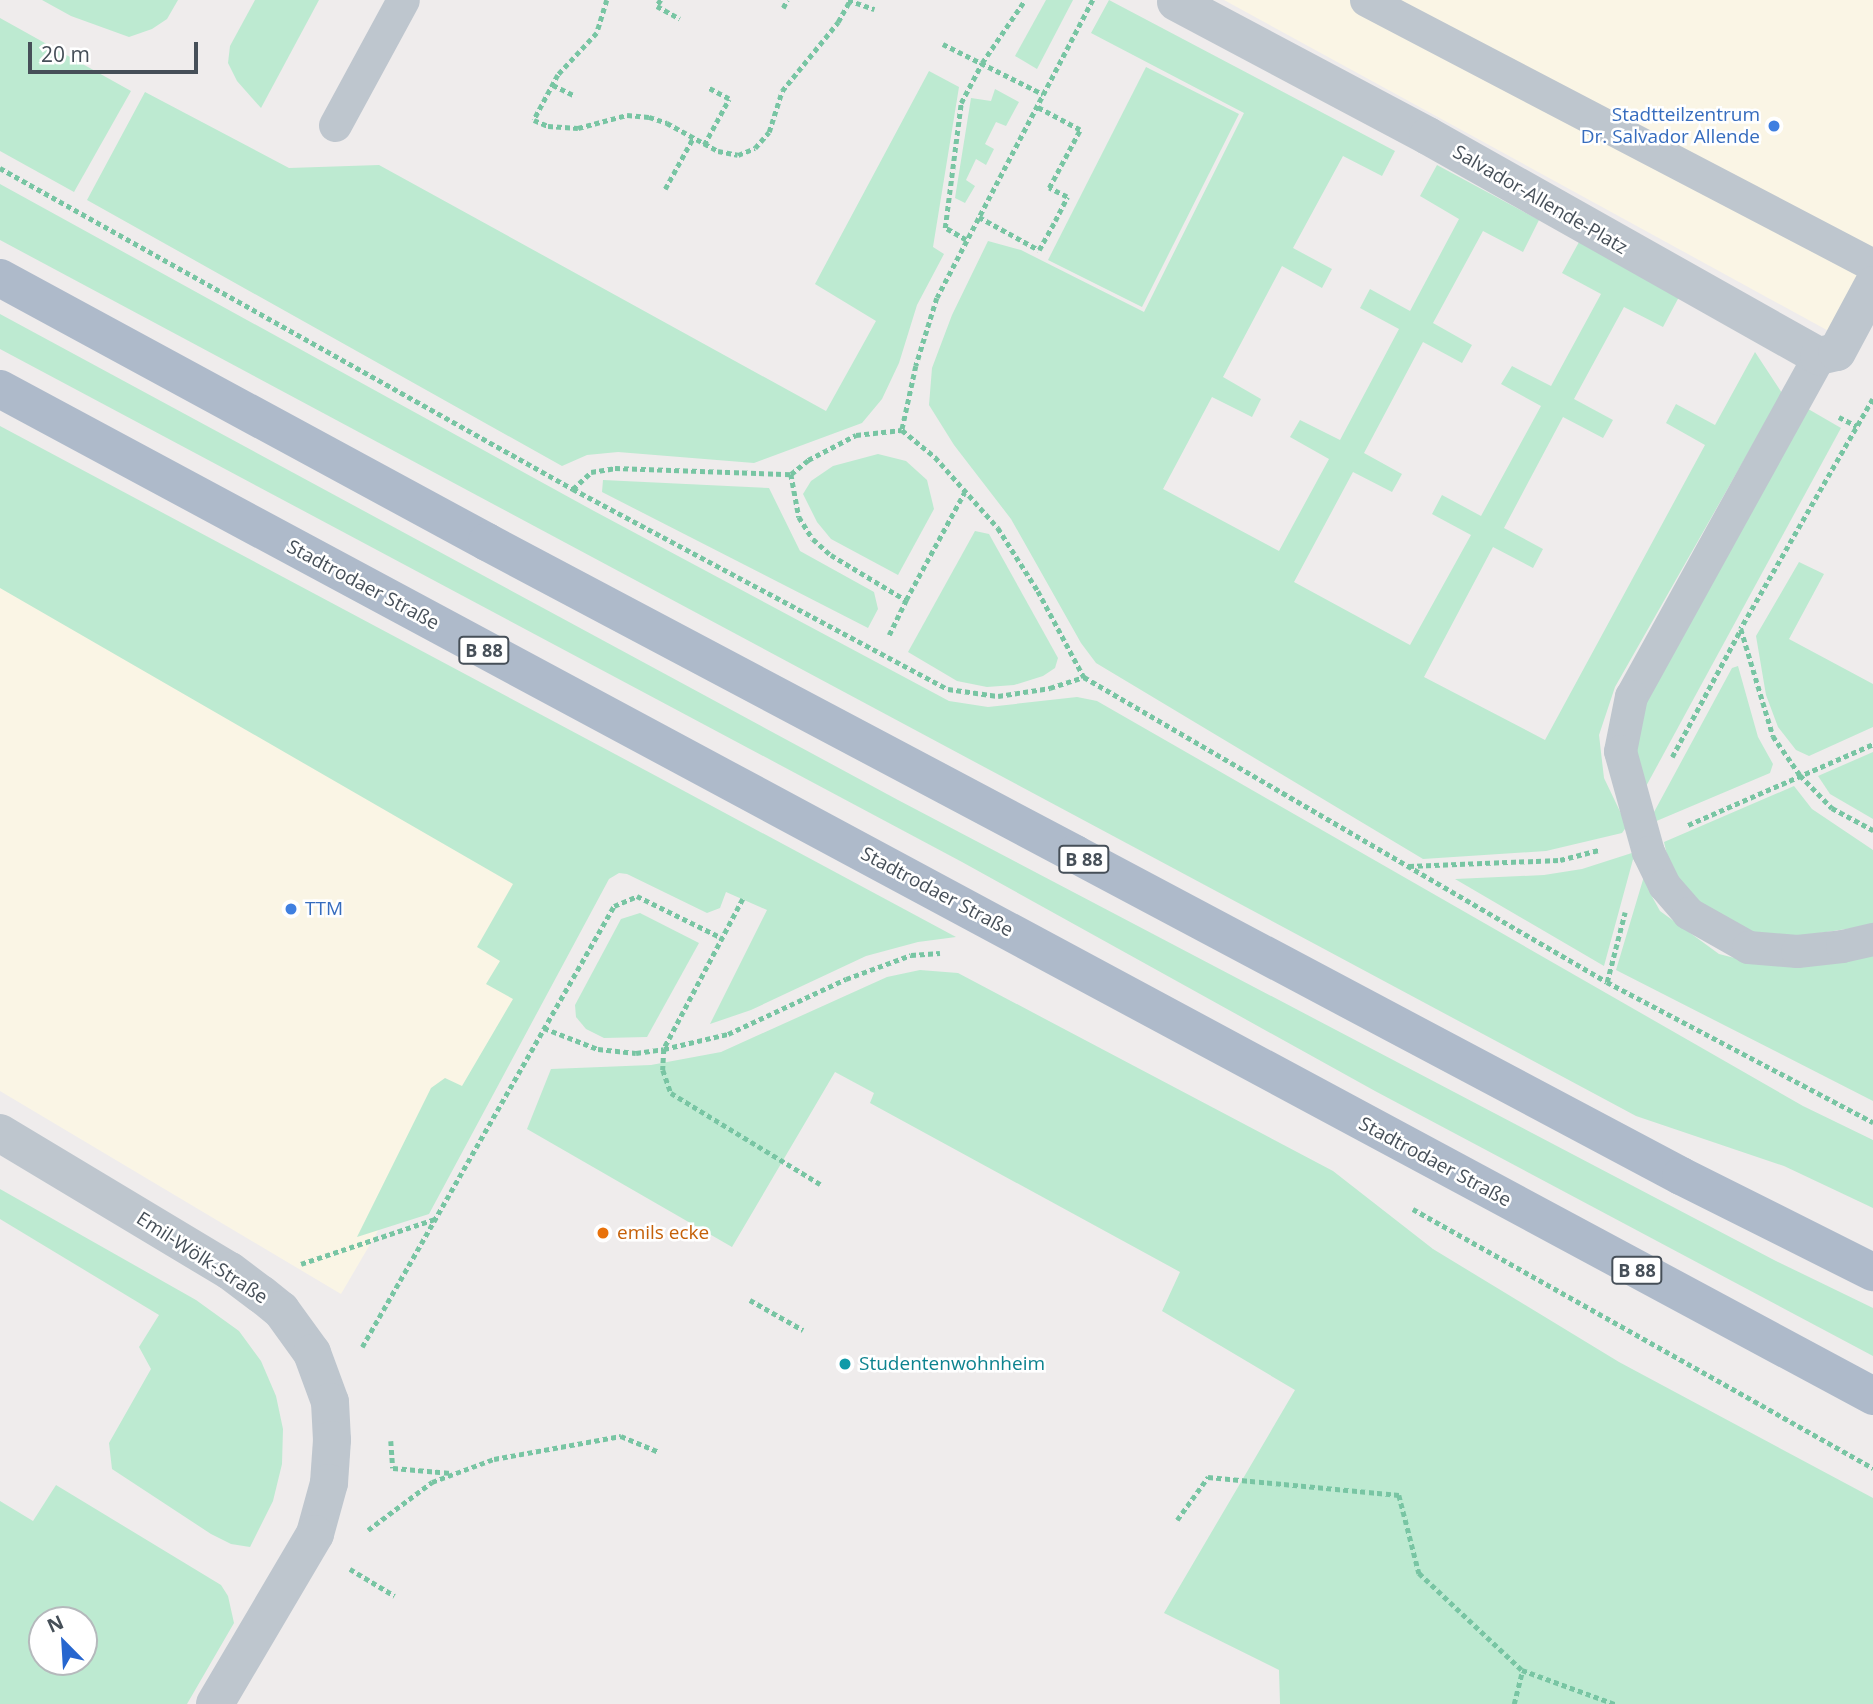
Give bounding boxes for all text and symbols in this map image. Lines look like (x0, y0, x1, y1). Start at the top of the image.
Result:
scale bar (32, 28, 201, 72)
text: 20 m (41, 40, 90, 68)
place label: Stadtteilzentrum Dr. Salvador Allende (1581, 104, 1760, 148)
marker: Stadtteilzentrum Dr. Salvador Allende (1766, 118, 1782, 134)
street label: Salvador-Allende-Platz (1449, 141, 1631, 259)
street label: Stadtrodaer Straße (283, 535, 443, 635)
road number: B 88 (458, 636, 510, 664)
street label: Stadtrodaer Straße (857, 842, 1017, 942)
road number: B 88 (1058, 844, 1110, 874)
place label: TTM (305, 898, 343, 920)
marker: TTM (283, 901, 299, 917)
street label: Stadtrodaer Straße (1355, 1112, 1515, 1212)
street label: Emil-Wölk-Straße (132, 1207, 272, 1309)
place label: emils ecke (617, 1222, 709, 1244)
marker: emils ecke (595, 1225, 611, 1241)
road number: B 88 (1611, 1255, 1663, 1284)
place label: Studentenwohnheim (859, 1353, 1045, 1375)
marker: Studentenwohnheim (837, 1356, 853, 1372)
north arrow (28, 1606, 98, 1676)
text: N (43, 1609, 68, 1639)

